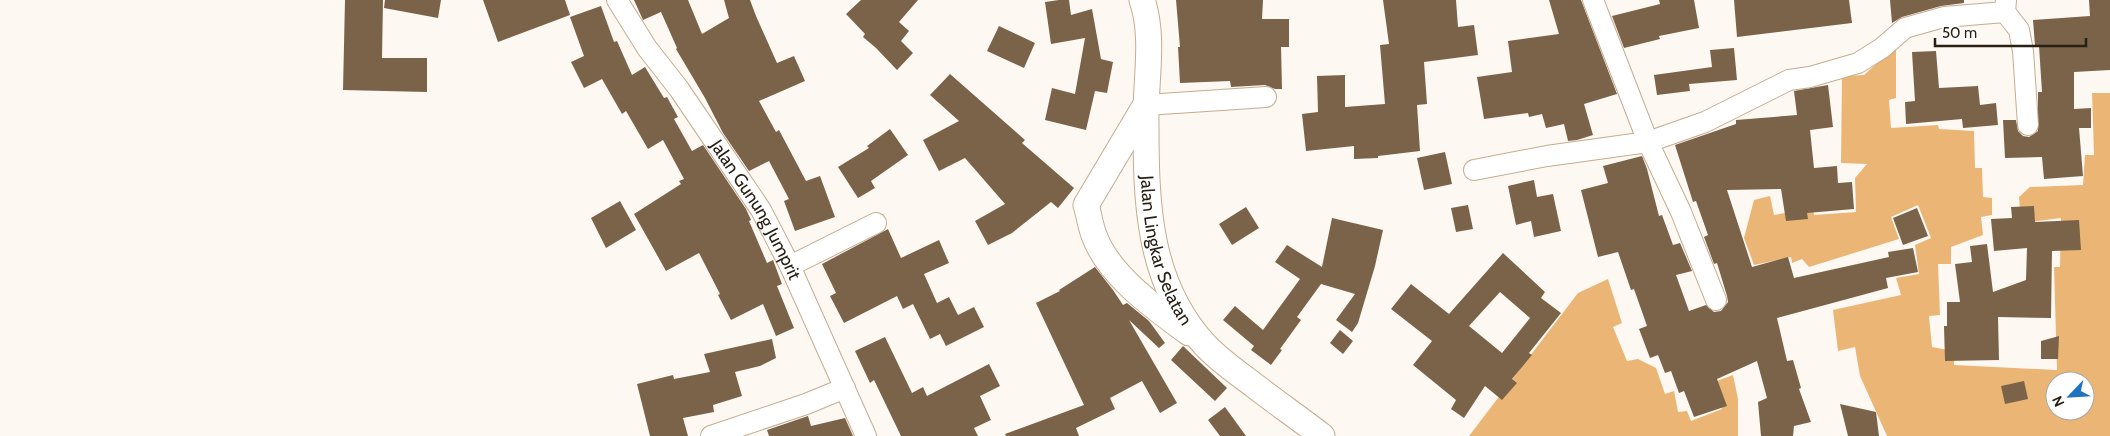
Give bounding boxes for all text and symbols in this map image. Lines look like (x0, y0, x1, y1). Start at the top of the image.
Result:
scale bar (1935, 15, 2086, 47)
text: 50 m (1942, 24, 1977, 42)
street label: Jalan Gunung Jumprit (705, 135, 806, 283)
street label: Jalan Lingkar Selatan (1136, 174, 1197, 329)
north arrow (2045, 371, 2095, 421)
text: N (2048, 393, 2068, 410)

